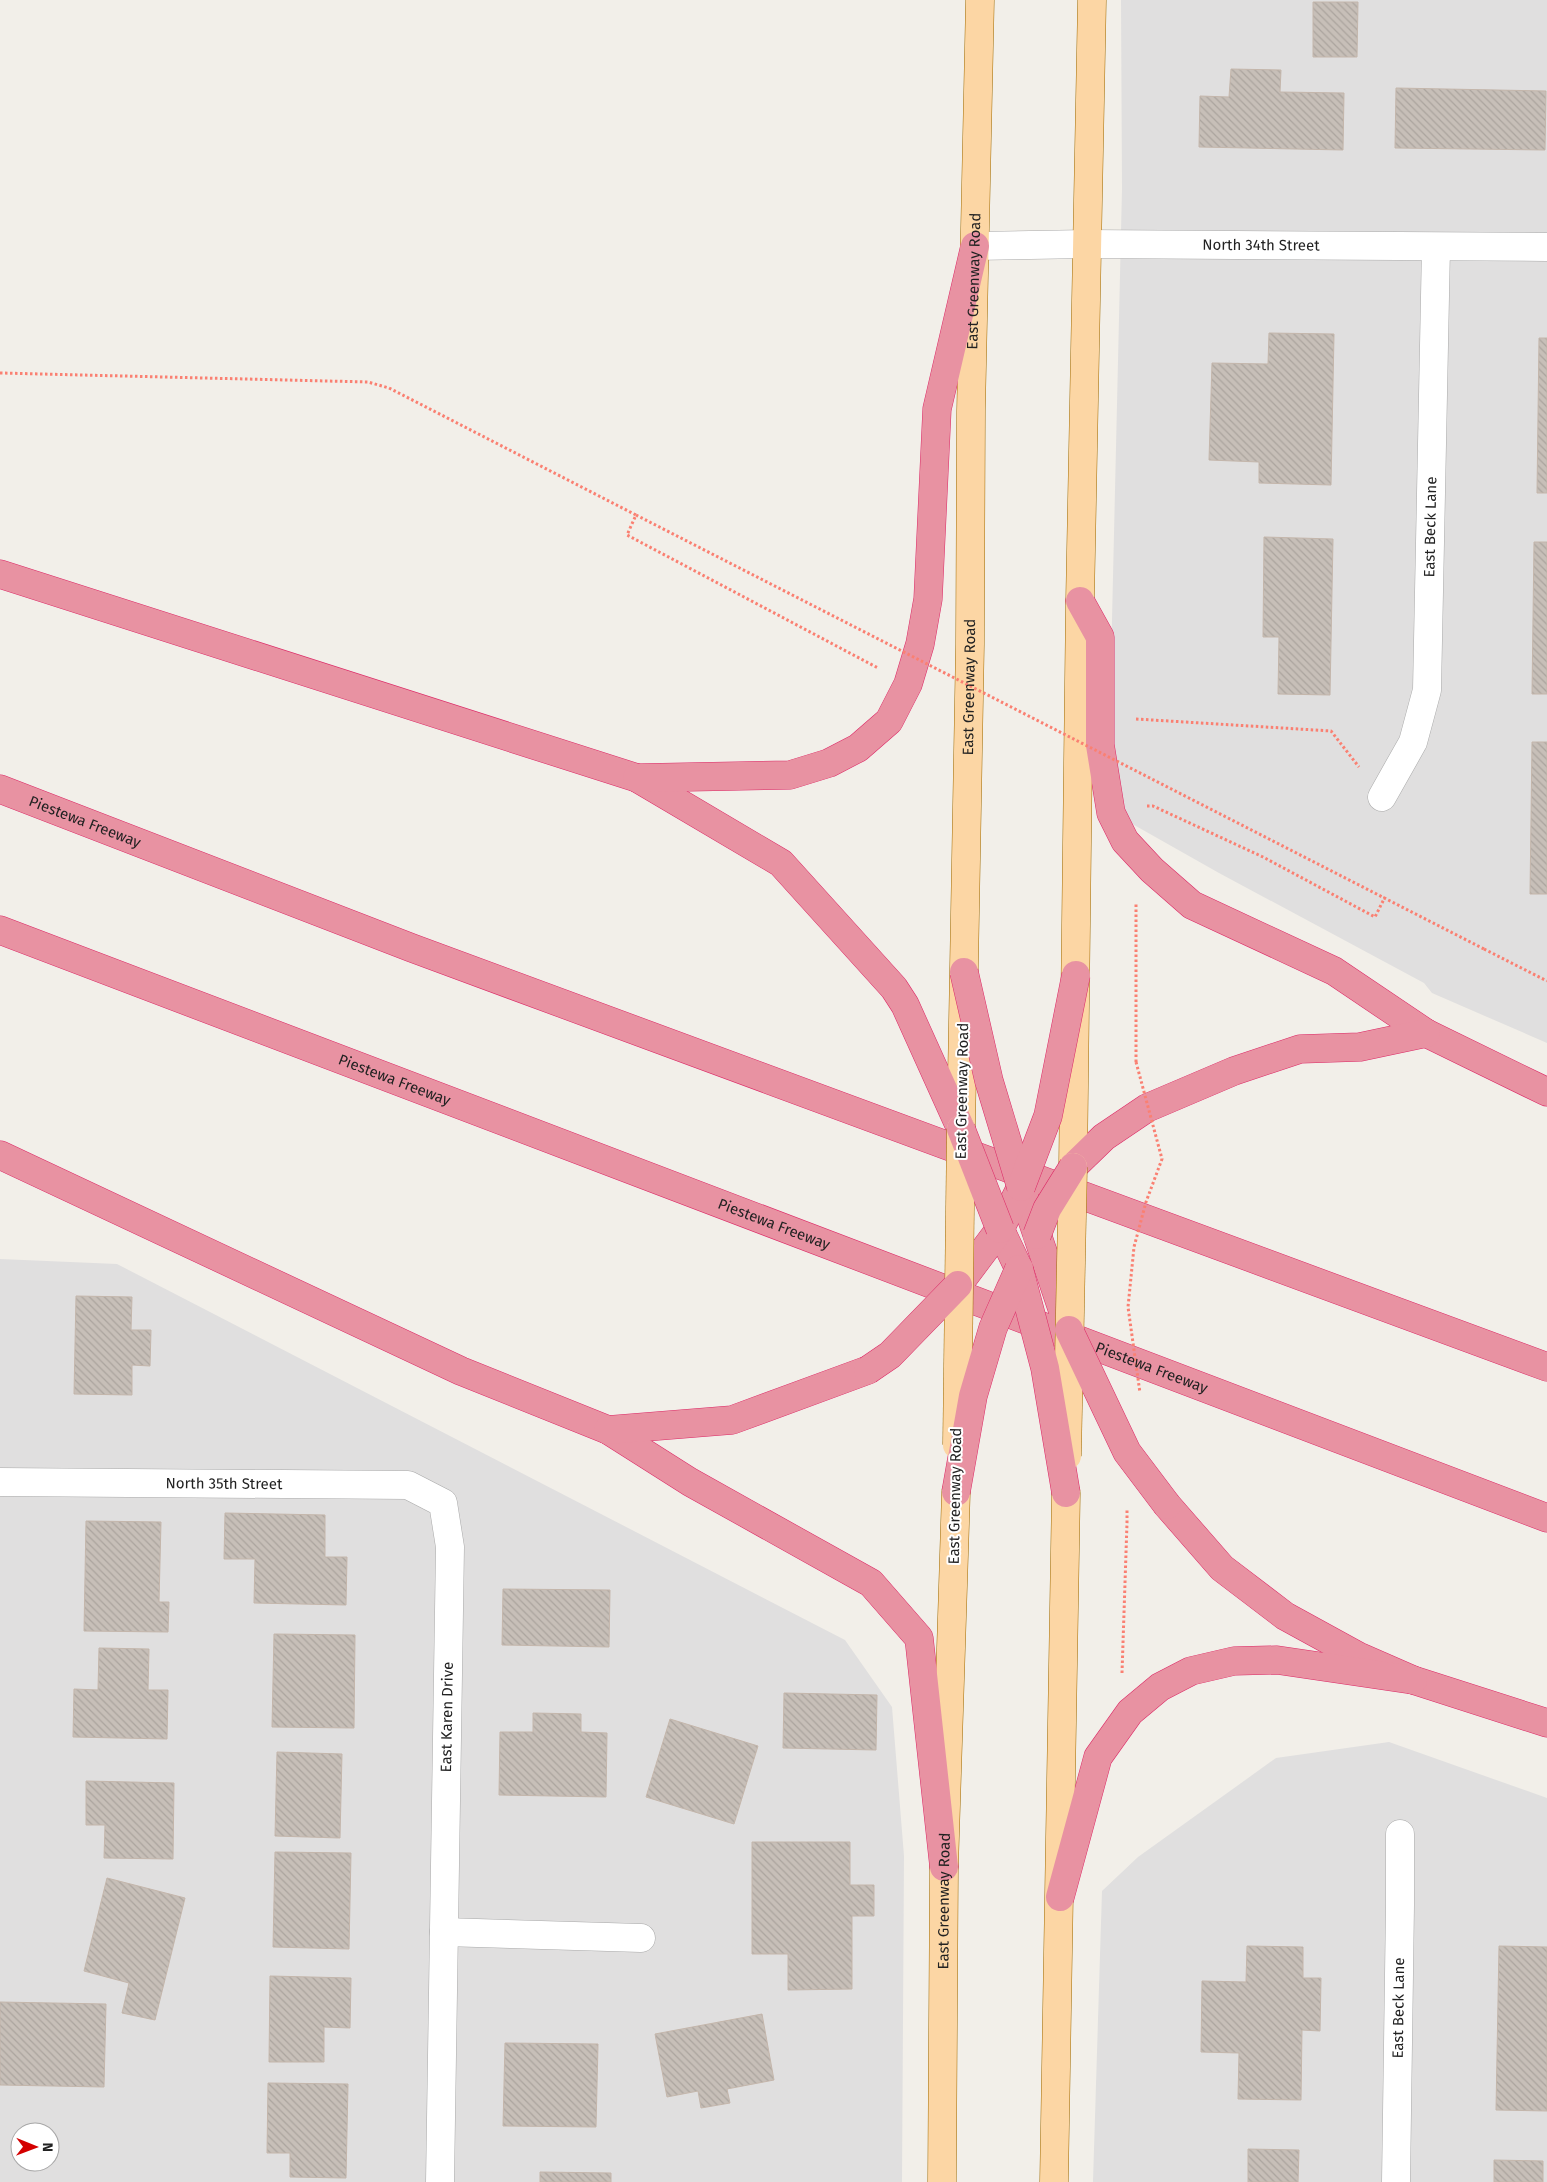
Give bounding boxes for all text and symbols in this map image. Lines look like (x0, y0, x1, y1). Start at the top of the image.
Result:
street label: East Greenway Road (963, 213, 984, 350)
street label: North 34th Street (1202, 236, 1320, 255)
street label: East Beck Lane (1420, 476, 1440, 578)
street label: East Greenway Road (959, 619, 979, 756)
street label: Piestewa Freeway (26, 792, 144, 852)
street label: East Greenway Road (952, 1023, 972, 1159)
street label: Piestewa Freeway (336, 1050, 454, 1110)
street label: Piestewa Freeway (715, 1195, 833, 1254)
street label: Piestewa Freeway (1093, 1338, 1211, 1397)
street label: East Greenway Road (945, 1428, 965, 1564)
street label: North 35th Street (165, 1474, 283, 1493)
street label: East Karen Drive (437, 1662, 457, 1772)
street label: East Greenway Road (934, 1832, 954, 1969)
street label: East Beck Lane (1389, 1957, 1408, 2059)
north arrow (10, 2122, 60, 2172)
text: N (39, 2142, 56, 2152)

